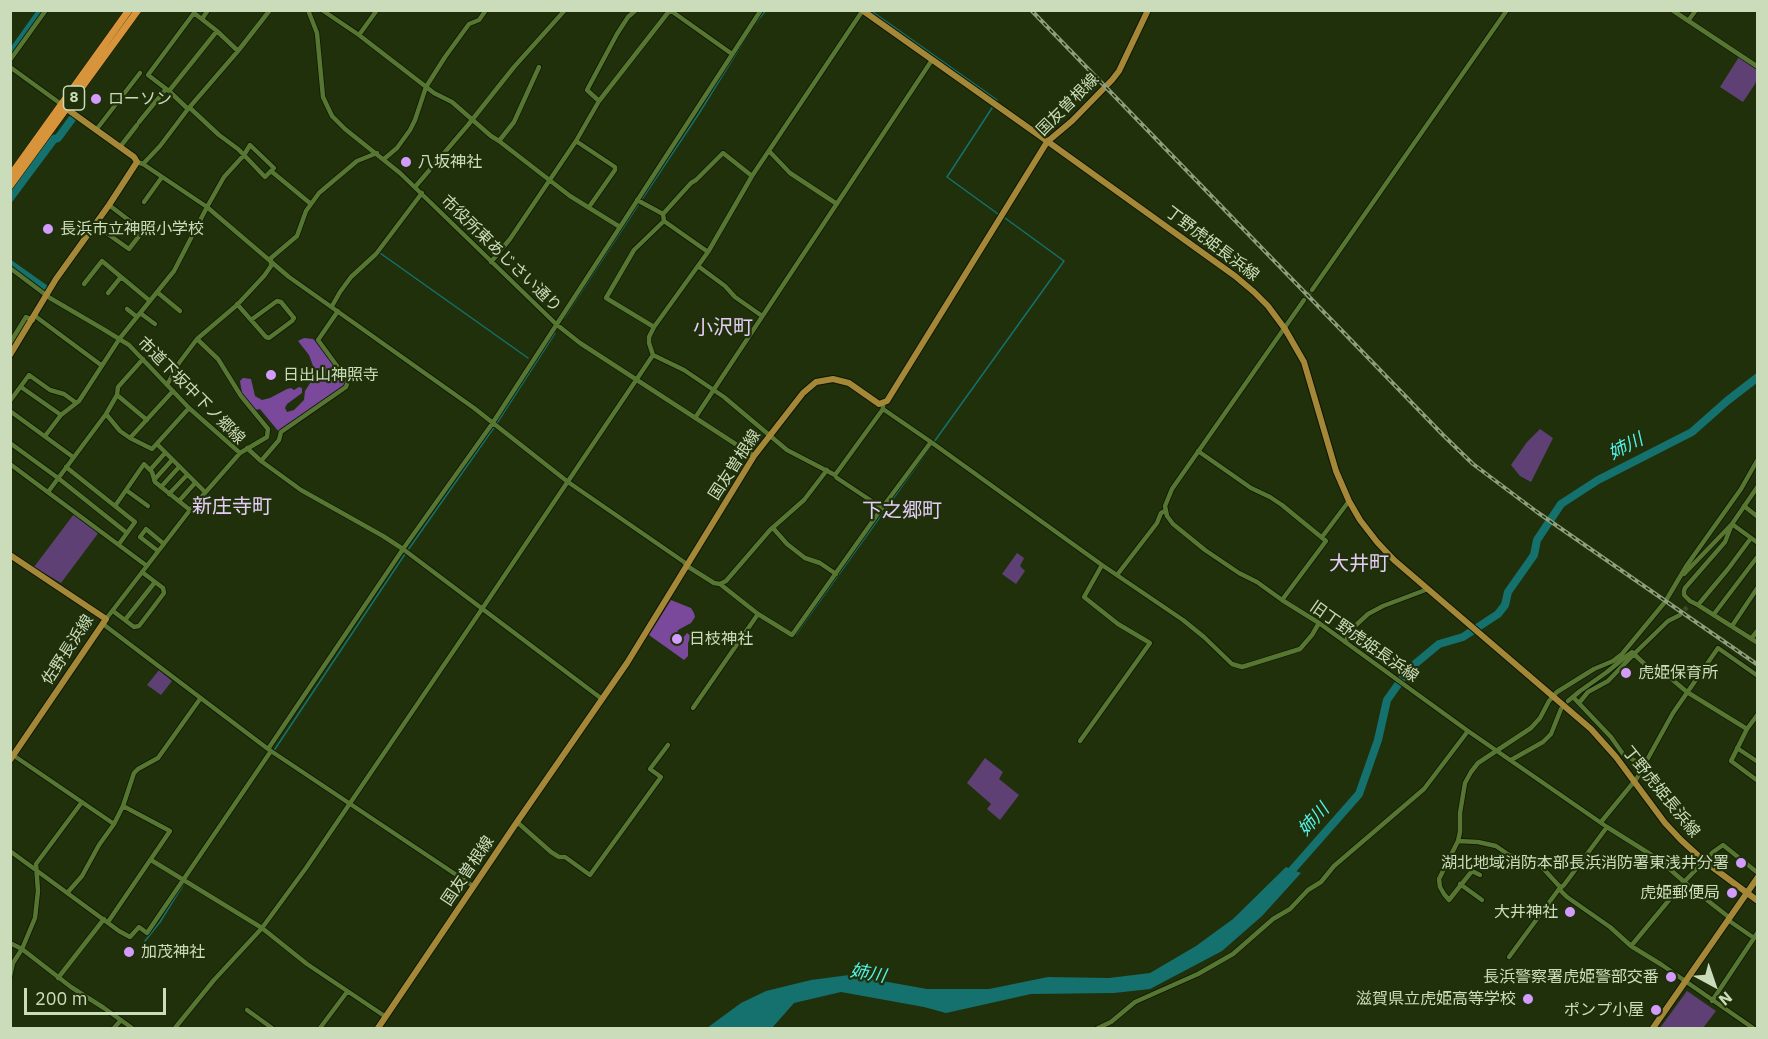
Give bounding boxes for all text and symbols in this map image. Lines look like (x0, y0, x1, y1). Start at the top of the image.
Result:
street label: 国友曽根線 (1033, 70, 1103, 140)
road number: 8 (64, 86, 84, 110)
place label: ローソン (108, 89, 172, 109)
marker: ローソン (89, 92, 103, 106)
place label: 八坂神社 (418, 152, 482, 172)
marker: 八坂神社 (399, 155, 413, 169)
street label: 市役所東あじさい通り (437, 192, 565, 316)
street label: 丁野虎姫長浜線 (1161, 203, 1263, 285)
place label: 長浜市立神照小学校 (60, 219, 204, 239)
marker: 長浜市立神照小学校 (41, 222, 55, 236)
district label: 小沢町 (693, 316, 753, 340)
street label: 市道下坂中下ノ郷線 (133, 333, 249, 449)
place label: 日出山神照寺 (283, 365, 379, 385)
marker: 日出山神照寺 (264, 368, 278, 382)
street label: 国友曽根線 (705, 426, 765, 504)
water label: 姉川 (1605, 429, 1647, 465)
district label: 新庄寺町 (192, 495, 272, 519)
district label: 下之郷町 (862, 499, 942, 523)
district label: 大井町 (1329, 552, 1389, 576)
street label: 旧丁野虎姫長浜線 (1306, 597, 1422, 687)
street label: 佐野長浜線 (38, 611, 98, 689)
place label: 日枝神社 (689, 629, 753, 649)
marker: 日枝神社 (670, 632, 684, 646)
place label: 虎姫保育所 (1638, 663, 1718, 683)
marker: 虎姫保育所 (1619, 666, 1633, 680)
street label: 丁野虎姫長浜線 (1618, 742, 1704, 842)
water label: 姉川 (1294, 799, 1334, 841)
street label: 国友曽根線 (438, 832, 498, 910)
place label: 湖北地域消防本部長浜消防署東浅井分署 (1441, 853, 1729, 873)
marker: 湖北地域消防本部長浜消防署東浅井分署 (1734, 856, 1748, 870)
place label: 虎姫郵便局 (1640, 883, 1720, 903)
marker: 虎姫郵便局 (1725, 886, 1739, 900)
place label: 大井神社 (1494, 902, 1558, 922)
marker: 大井神社 (1563, 905, 1577, 919)
place label: 加茂神社 (141, 942, 205, 962)
marker: 加茂神社 (122, 945, 136, 959)
north arrow (1684, 955, 1744, 1015)
water label: 姉川 (848, 960, 888, 988)
place label: 長浜警察署虎姫警部交番 (1483, 967, 1659, 987)
marker: 長浜警察署虎姫警部交番 (1664, 970, 1678, 984)
scale bar (27, 976, 170, 1014)
text: 200 m (35, 987, 87, 1010)
text: N (1715, 987, 1736, 1010)
place label: 滋賀県立虎姫高等学校 (1356, 989, 1516, 1009)
marker: 滋賀県立虎姫高等学校 (1521, 992, 1535, 1006)
place label: ポンプ小屋 (1564, 1000, 1644, 1020)
marker: ポンプ小屋 (1649, 1003, 1663, 1017)

